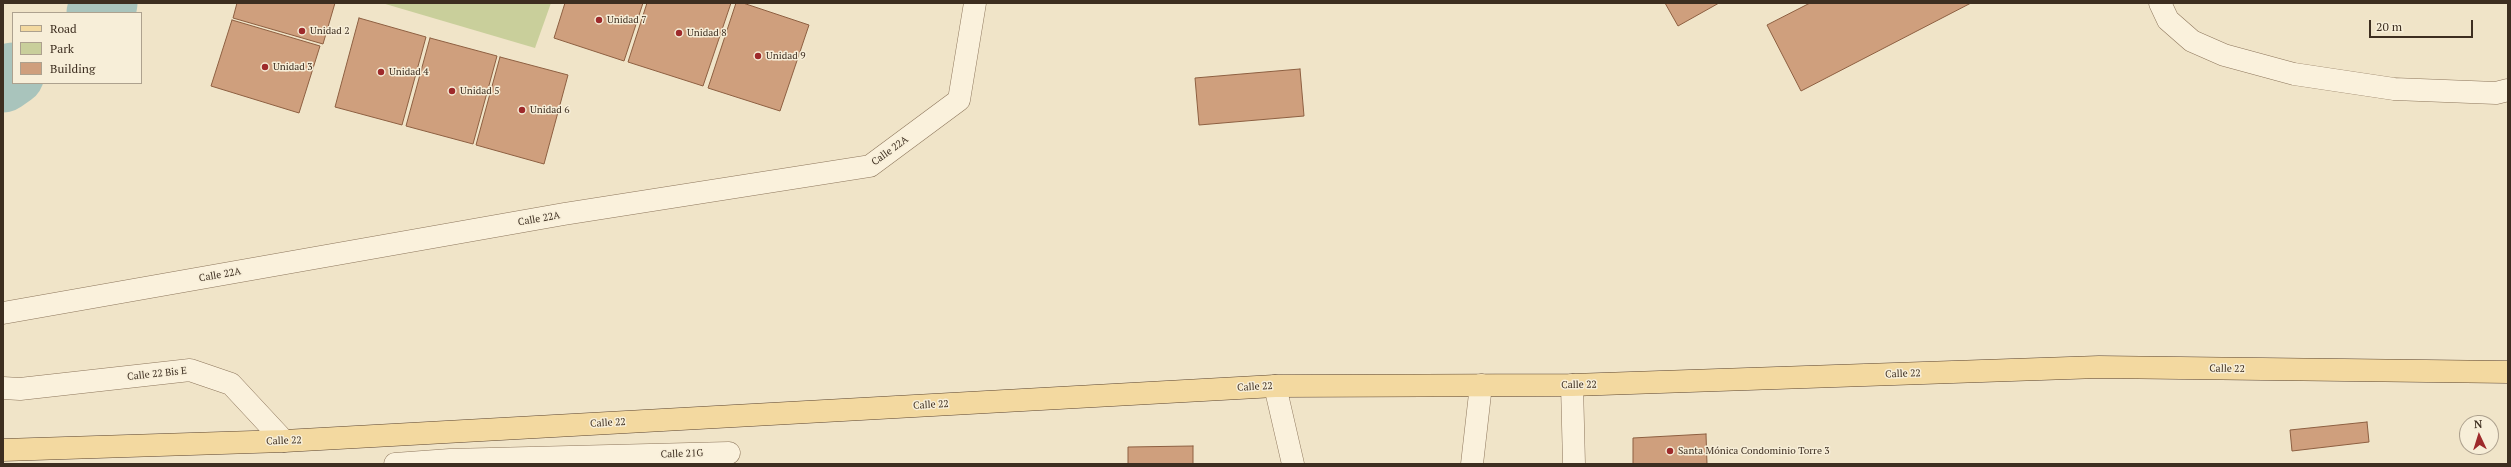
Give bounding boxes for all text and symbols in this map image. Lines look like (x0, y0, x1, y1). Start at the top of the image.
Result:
legend (12, 12, 142, 84)
scale bar (2371, 12, 2475, 38)
place label: Unidad 7 (607, 14, 647, 26)
marker: Unidad 7 (594, 15, 604, 25)
text: 20 m (2376, 19, 2402, 34)
text: Road (50, 21, 77, 36)
place label: Unidad 2 (310, 25, 350, 37)
marker: Unidad 2 (297, 26, 307, 36)
place label: Unidad 8 (687, 27, 727, 39)
marker: Unidad 8 (674, 28, 684, 38)
text: Park (50, 41, 74, 56)
place label: Unidad 9 (766, 50, 806, 62)
marker: Unidad 9 (753, 51, 763, 61)
text: Building (50, 61, 95, 76)
place label: Unidad 3 (273, 61, 313, 73)
marker: Unidad 3 (260, 62, 270, 72)
place label: Unidad 4 (389, 66, 429, 78)
marker: Unidad 4 (376, 67, 386, 77)
place label: Unidad 5 (460, 85, 500, 97)
marker: Unidad 5 (447, 86, 457, 96)
place label: Unidad 6 (530, 104, 570, 116)
marker: Unidad 6 (517, 105, 527, 115)
street label: Calle 22A (869, 134, 911, 168)
street label: Calle 22A (517, 209, 561, 229)
street label: Calle 22A (198, 265, 242, 285)
street label: Calle 22 (2209, 363, 2245, 375)
street label: Calle 22 Bis E (127, 365, 187, 383)
street label: Calle 22 (1885, 367, 1921, 381)
street label: Calle 22 (1561, 379, 1597, 391)
street label: Calle 22 (1237, 380, 1273, 394)
street label: Calle 22 (913, 398, 949, 412)
north arrow (2459, 415, 2499, 455)
street label: Calle 22 (590, 416, 626, 430)
text: N (2474, 417, 2483, 431)
street label: Calle 22 (266, 434, 302, 448)
place label: Santa Mónica Condominio Torre 3 (1678, 445, 1830, 457)
marker: Santa Mónica Condominio Torre 3 (1665, 446, 1675, 456)
street label: Calle 21G (661, 447, 703, 461)

